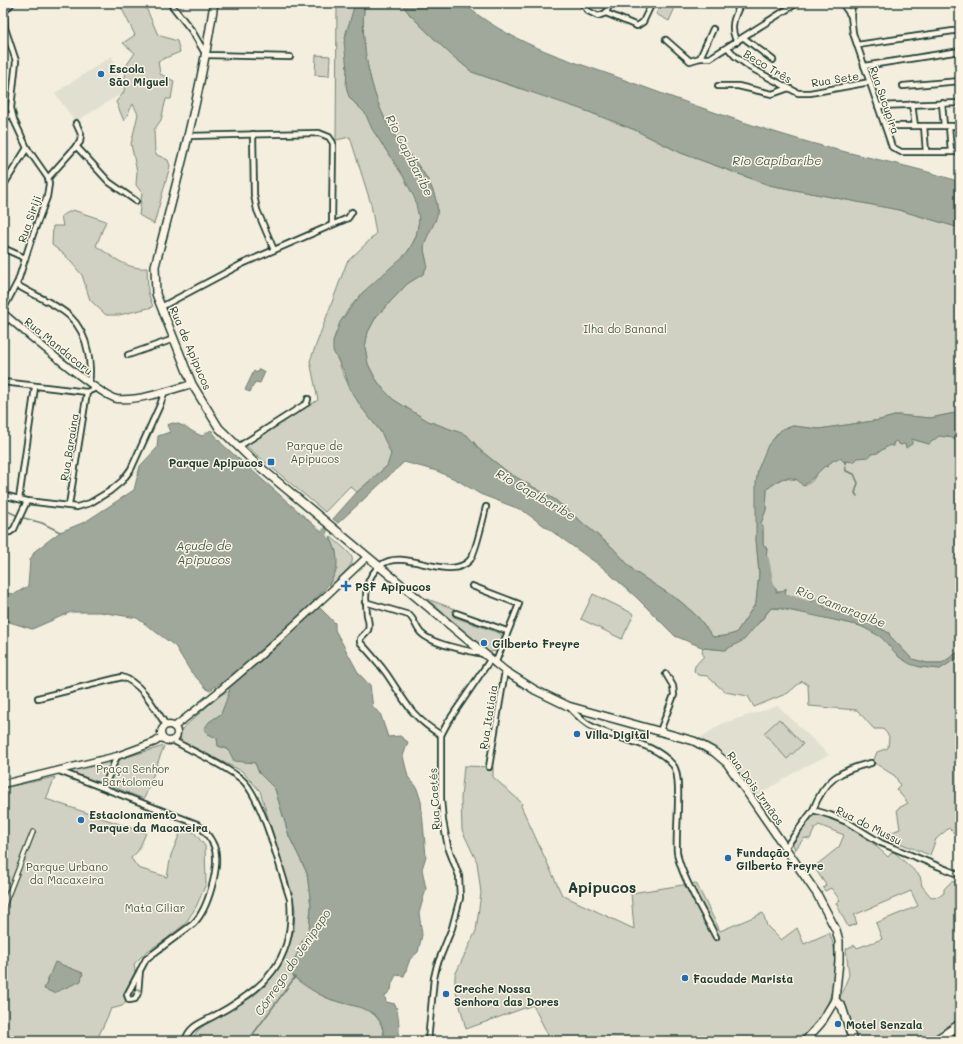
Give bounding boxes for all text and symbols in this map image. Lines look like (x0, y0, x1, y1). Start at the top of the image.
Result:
street label: Beco Três (741, 46, 795, 86)
place label: Escola São Miguel (109, 61, 168, 89)
street label: Rua Sucupira (866, 64, 904, 136)
street label: Rua Sete (810, 68, 860, 90)
marker: Escola São Miguel (96, 69, 106, 79)
water label: Rio Capibaribe (383, 112, 437, 198)
water label: Rio Capibaribe (732, 152, 822, 168)
street label: Rua Siriji (14, 193, 44, 245)
street label: Rua de Apipucos (167, 304, 215, 392)
street label: Rua Mandacaru (22, 314, 96, 378)
park label: Ilha do Bananal (583, 321, 667, 336)
street label: Rua Baraúna (56, 412, 82, 482)
park label: Parque de Apipucos (287, 438, 343, 466)
place label: Parque Apipucos (169, 455, 263, 470)
marker: Parque Apipucos (266, 457, 276, 467)
water label: Rio Capibaribe (493, 465, 579, 523)
water label: Açude de Apipucos (176, 537, 232, 567)
place label: PSF Apipucos (355, 579, 431, 594)
marker: PSF Apipucos (340, 580, 352, 592)
water label: Rio Camaragibe (794, 582, 888, 630)
place label: Gilberto Freyre (492, 636, 580, 651)
marker: Gilberto Freyre (479, 638, 489, 648)
street label: Rua Itatiaia (475, 683, 501, 750)
place label: Villa Digital (585, 727, 649, 742)
marker: Villa Digital (572, 729, 582, 739)
street label: Rua Dois Irmãos (724, 748, 788, 828)
park label: Praça Senhor Bartolomeu (96, 761, 170, 789)
street label: Rua Caetés (425, 768, 443, 830)
street label: Rua do Mussu (834, 802, 904, 848)
place label: Estacionamento Parque da Macaxeira (89, 807, 208, 835)
marker: Estacionamento Parque da Macaxeira (76, 815, 86, 825)
place label: Fundação Gilberto Freyre (736, 845, 824, 873)
marker: Fundação Gilberto Freyre (723, 853, 733, 863)
park label: Parque Urbano da Macaxeira (26, 859, 108, 887)
district label: Apipucos (568, 877, 636, 897)
park label: Mata Ciliar (125, 900, 185, 915)
water label: Córrego do Jenipapo (250, 906, 334, 1018)
place label: Facudade Marista (693, 971, 793, 986)
marker: Facudade Marista (680, 973, 690, 983)
place label: Creche Nossa Senhora das Dores (454, 981, 559, 1009)
one-way arrow (133, 987, 142, 994)
marker: Creche Nossa Senhora das Dores (441, 989, 451, 999)
place label: Motel Senzala (846, 1017, 923, 1032)
marker: Motel Senzala (833, 1019, 843, 1029)

